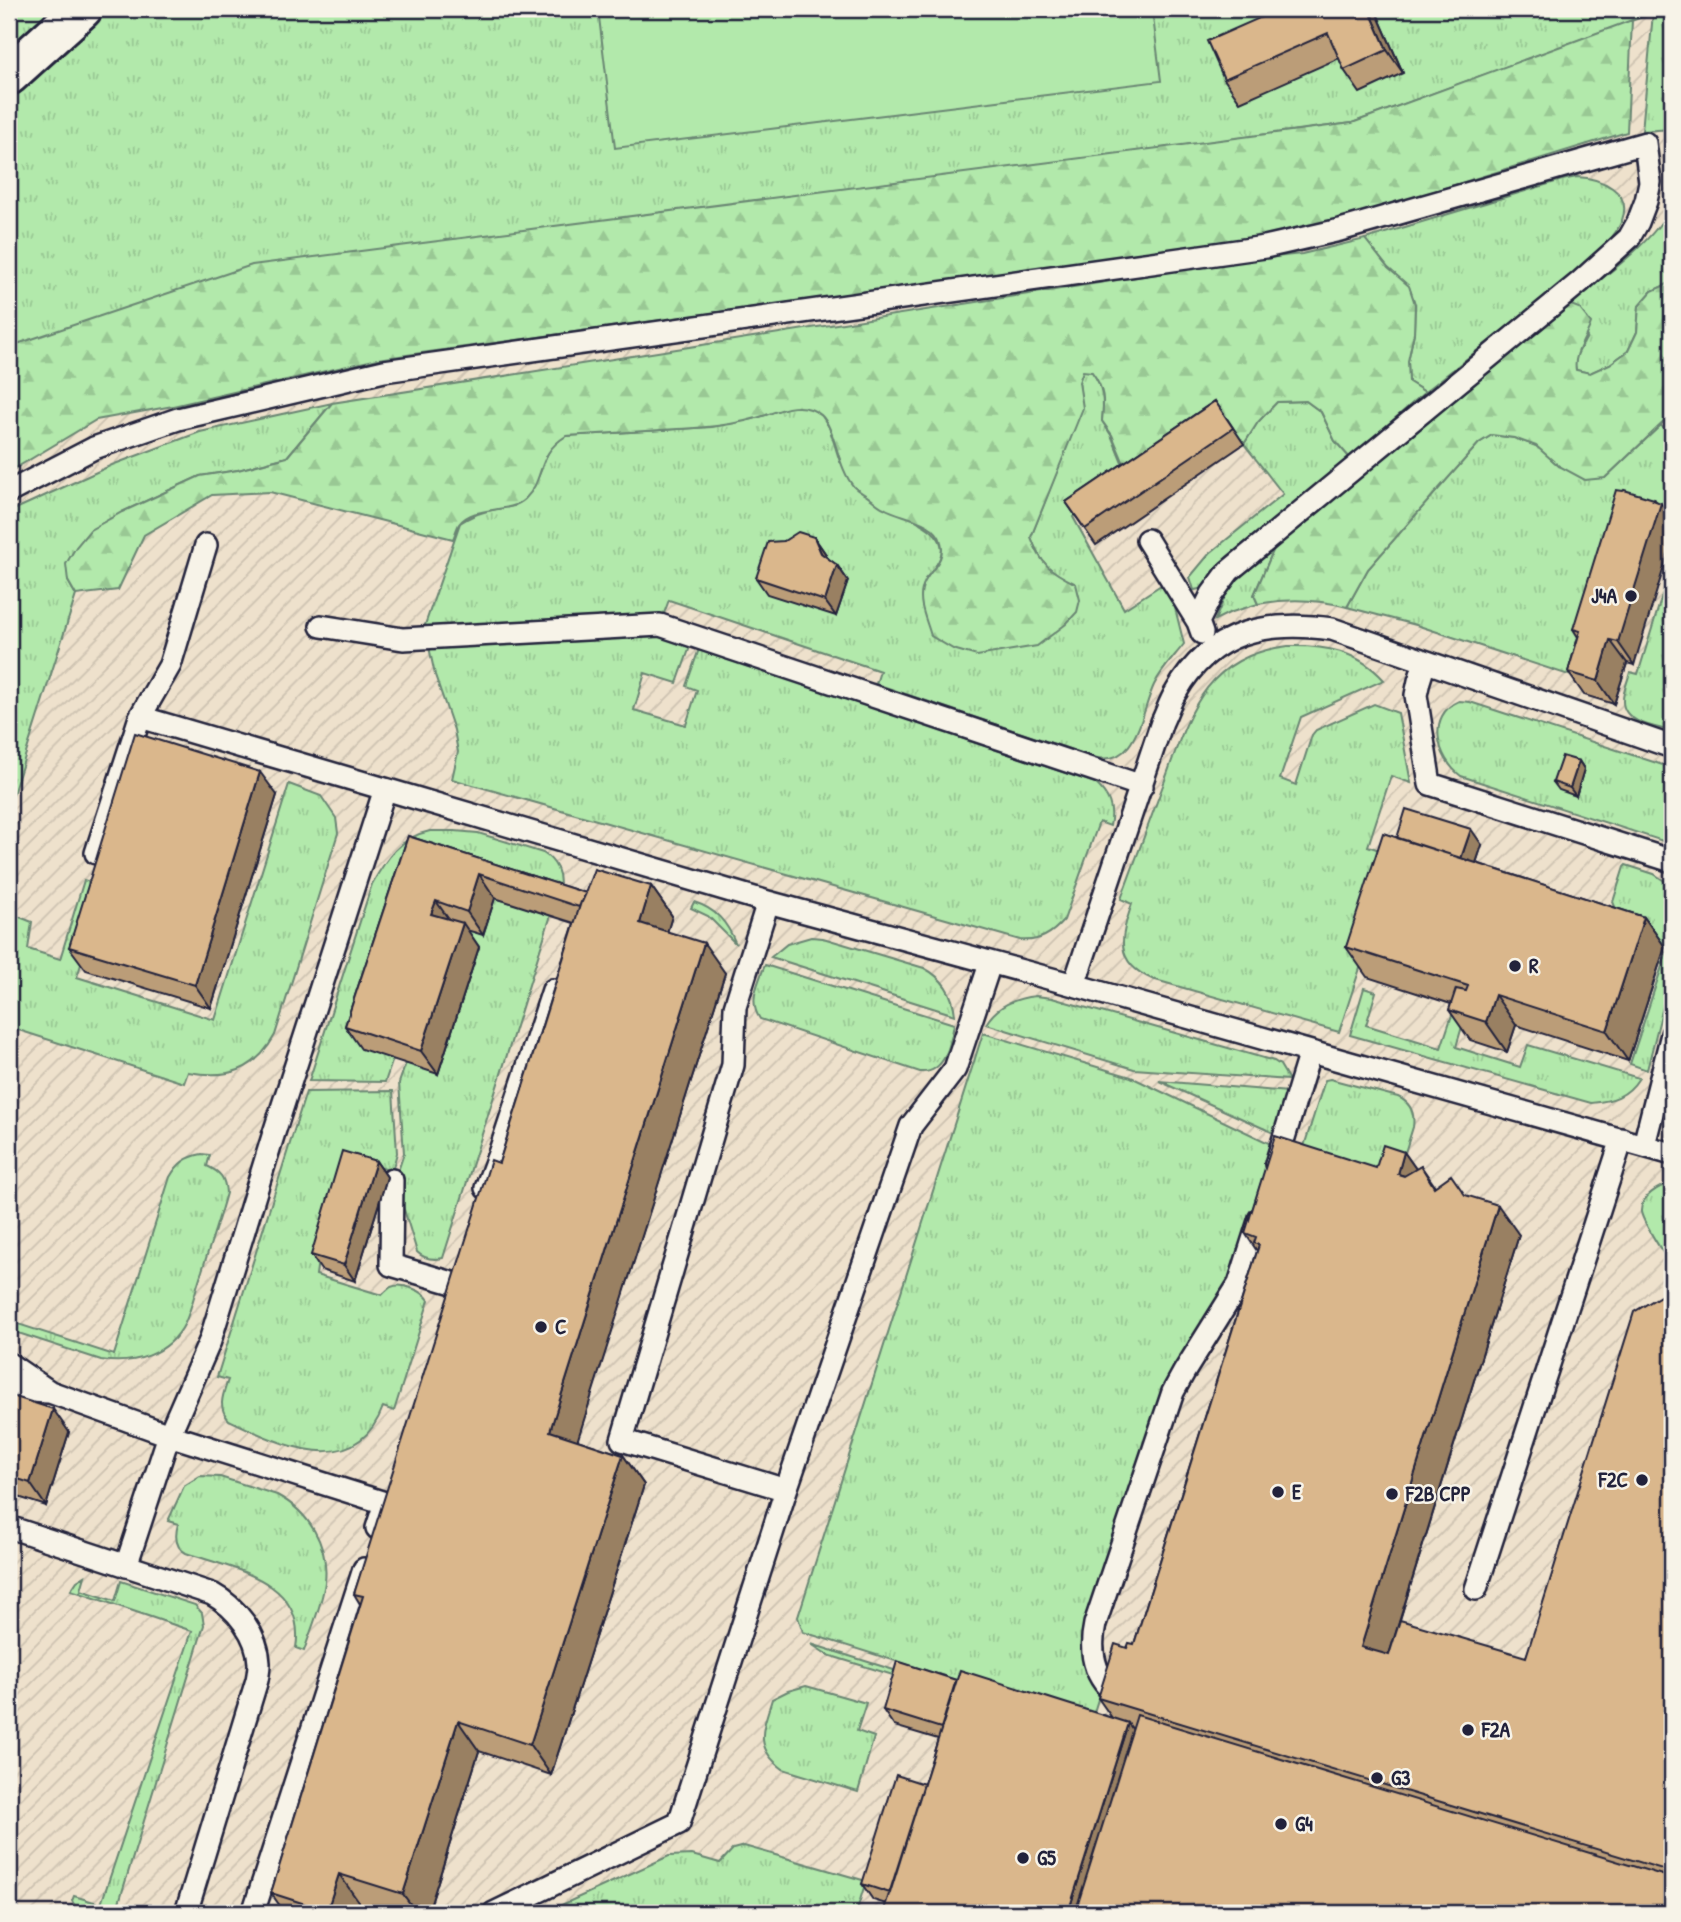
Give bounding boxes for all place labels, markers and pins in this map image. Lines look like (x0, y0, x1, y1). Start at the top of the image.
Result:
place label: J4A (1591, 581, 1618, 610)
marker: J4A (1623, 588, 1639, 604)
place label: R (1529, 951, 1539, 980)
marker: R (1507, 958, 1523, 974)
place label: C (555, 1312, 567, 1341)
marker: C (533, 1319, 549, 1335)
place label: F2C (1598, 1465, 1628, 1494)
marker: F2C (1634, 1472, 1650, 1488)
place label: E (1292, 1477, 1302, 1506)
place label: F2B CPP (1405, 1479, 1471, 1508)
marker: E (1270, 1484, 1286, 1500)
marker: F2B CPP (1384, 1486, 1400, 1502)
place label: F2A (1481, 1715, 1511, 1744)
marker: F2A (1460, 1722, 1476, 1738)
place label: G3 (1391, 1763, 1411, 1792)
marker: G3 (1369, 1770, 1385, 1786)
place label: G4 (1295, 1809, 1313, 1838)
marker: G4 (1273, 1816, 1289, 1832)
place label: G5 (1037, 1843, 1056, 1872)
marker: G5 (1015, 1850, 1031, 1866)

